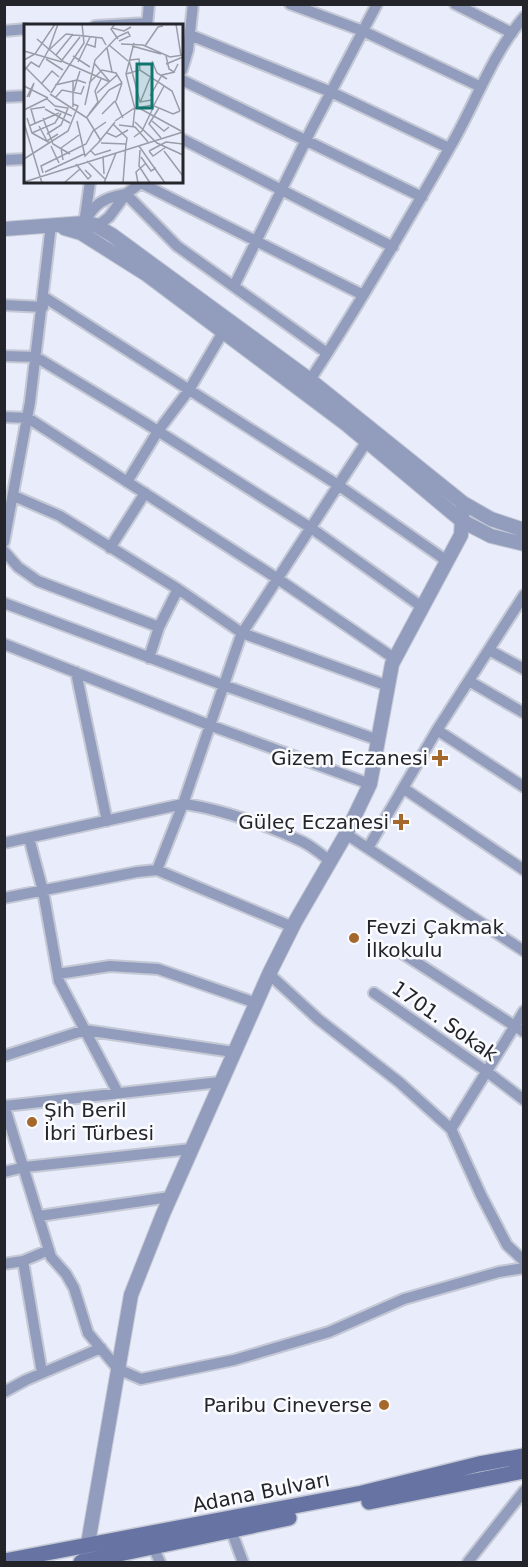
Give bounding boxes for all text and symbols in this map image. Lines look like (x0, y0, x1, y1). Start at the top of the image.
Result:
inset map (24, 24, 183, 183)
place label: Gizem Eczanesi (271, 746, 428, 770)
marker: Gizem Eczanesi (433, 751, 447, 765)
place label: Güleç Eczanesi (238, 810, 389, 834)
marker: Güleç Eczanesi (394, 815, 408, 829)
place label: Fevzi Çakmak İlkokulu (366, 915, 505, 962)
marker: Fevzi Çakmak İlkokulu (347, 931, 361, 945)
street label: 1701. Sokak (387, 976, 503, 1067)
place label: Şıh Beril İbri Türbesi (44, 1098, 154, 1145)
marker: Şıh Beril İbri Türbesi (25, 1115, 39, 1129)
place label: Paribu Cineverse (203, 1393, 372, 1417)
marker: Paribu Cineverse (377, 1398, 391, 1412)
street label: Adana Bulvarı (190, 1467, 332, 1517)

